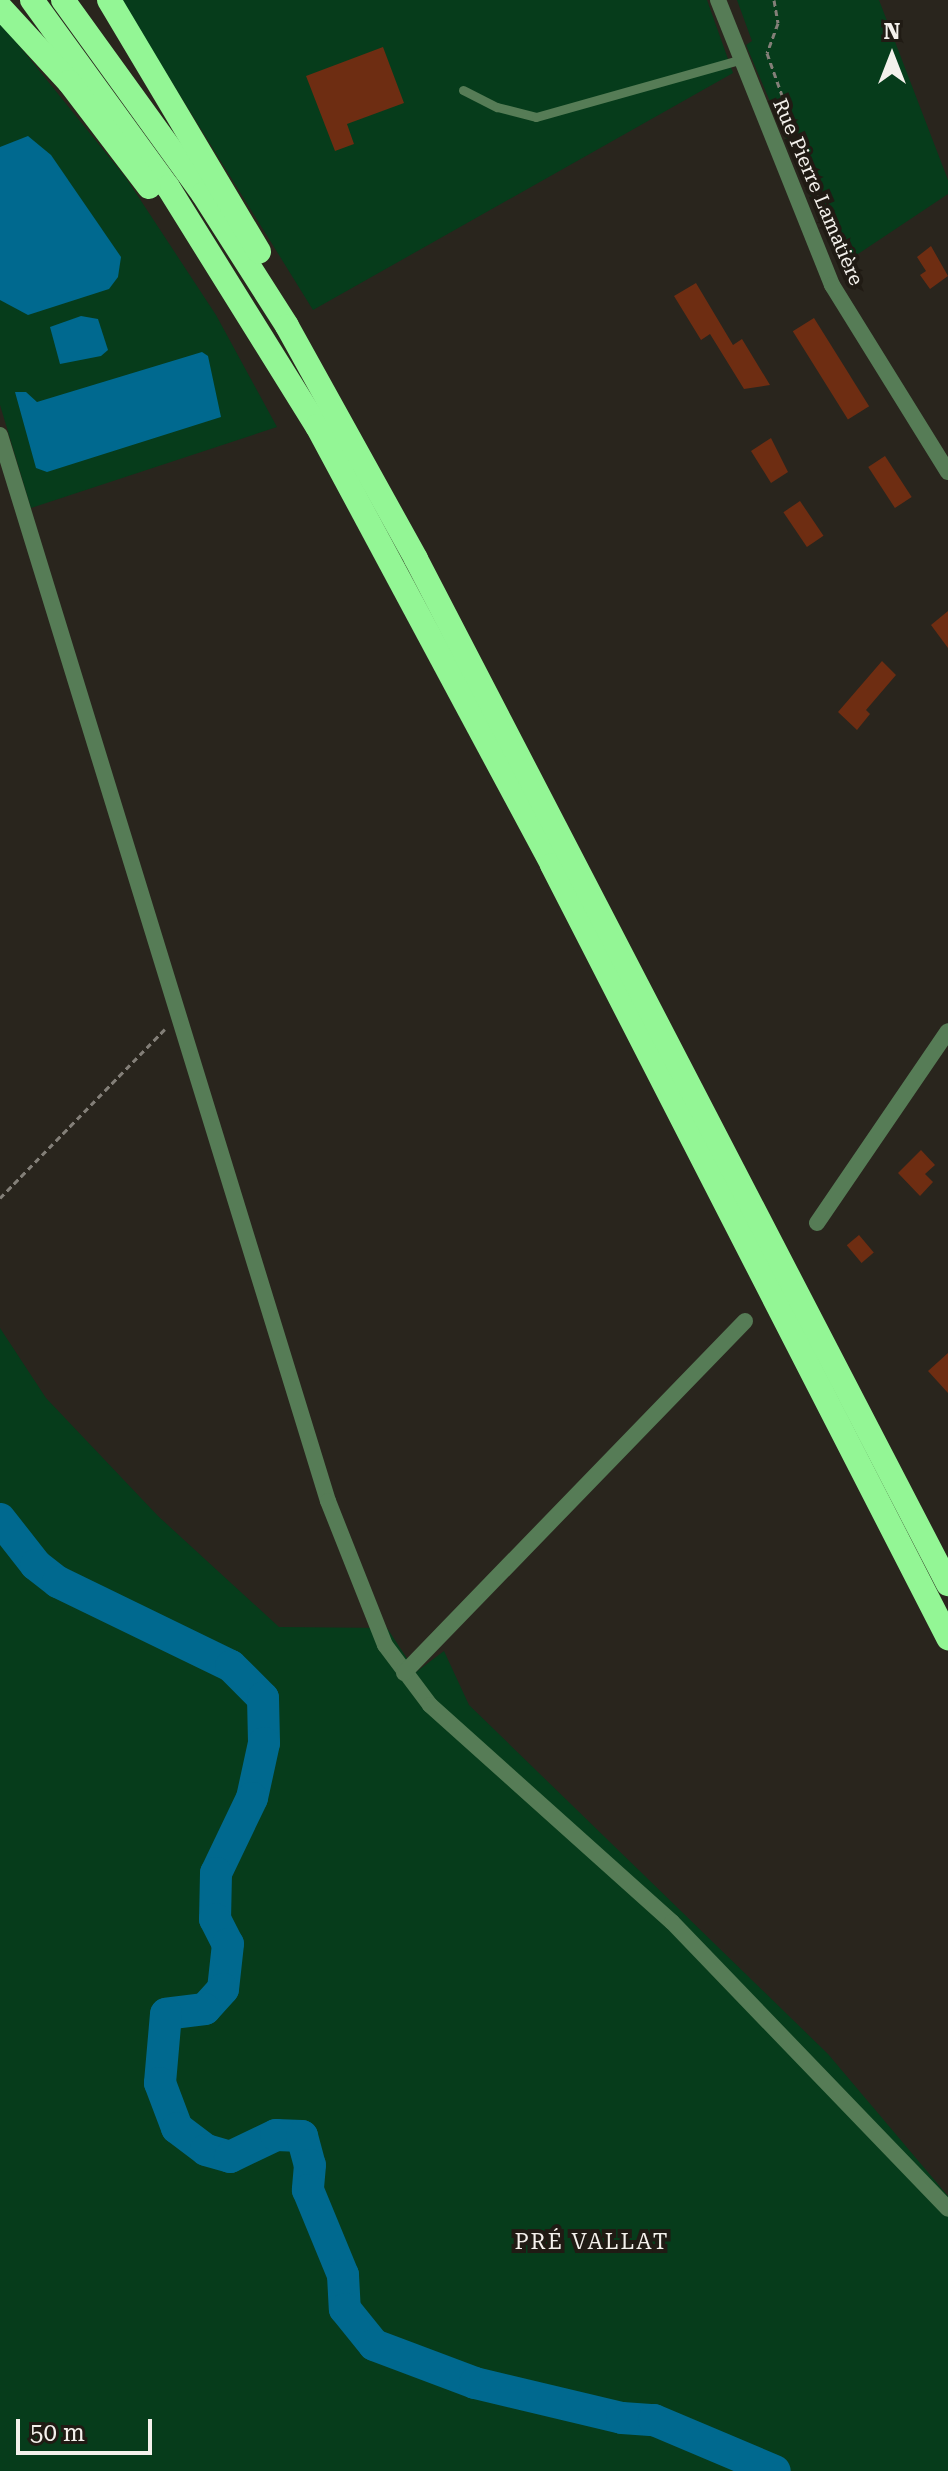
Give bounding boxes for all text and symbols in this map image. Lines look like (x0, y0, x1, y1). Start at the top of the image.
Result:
north arrow (852, 16, 932, 96)
text: N (884, 19, 900, 44)
street label: Rue Pierre Lamatière (768, 95, 868, 289)
district label: PRÉ VALLAT (514, 2229, 670, 2255)
scale bar (20, 2403, 156, 2453)
text: 50 m (30, 2419, 85, 2447)

